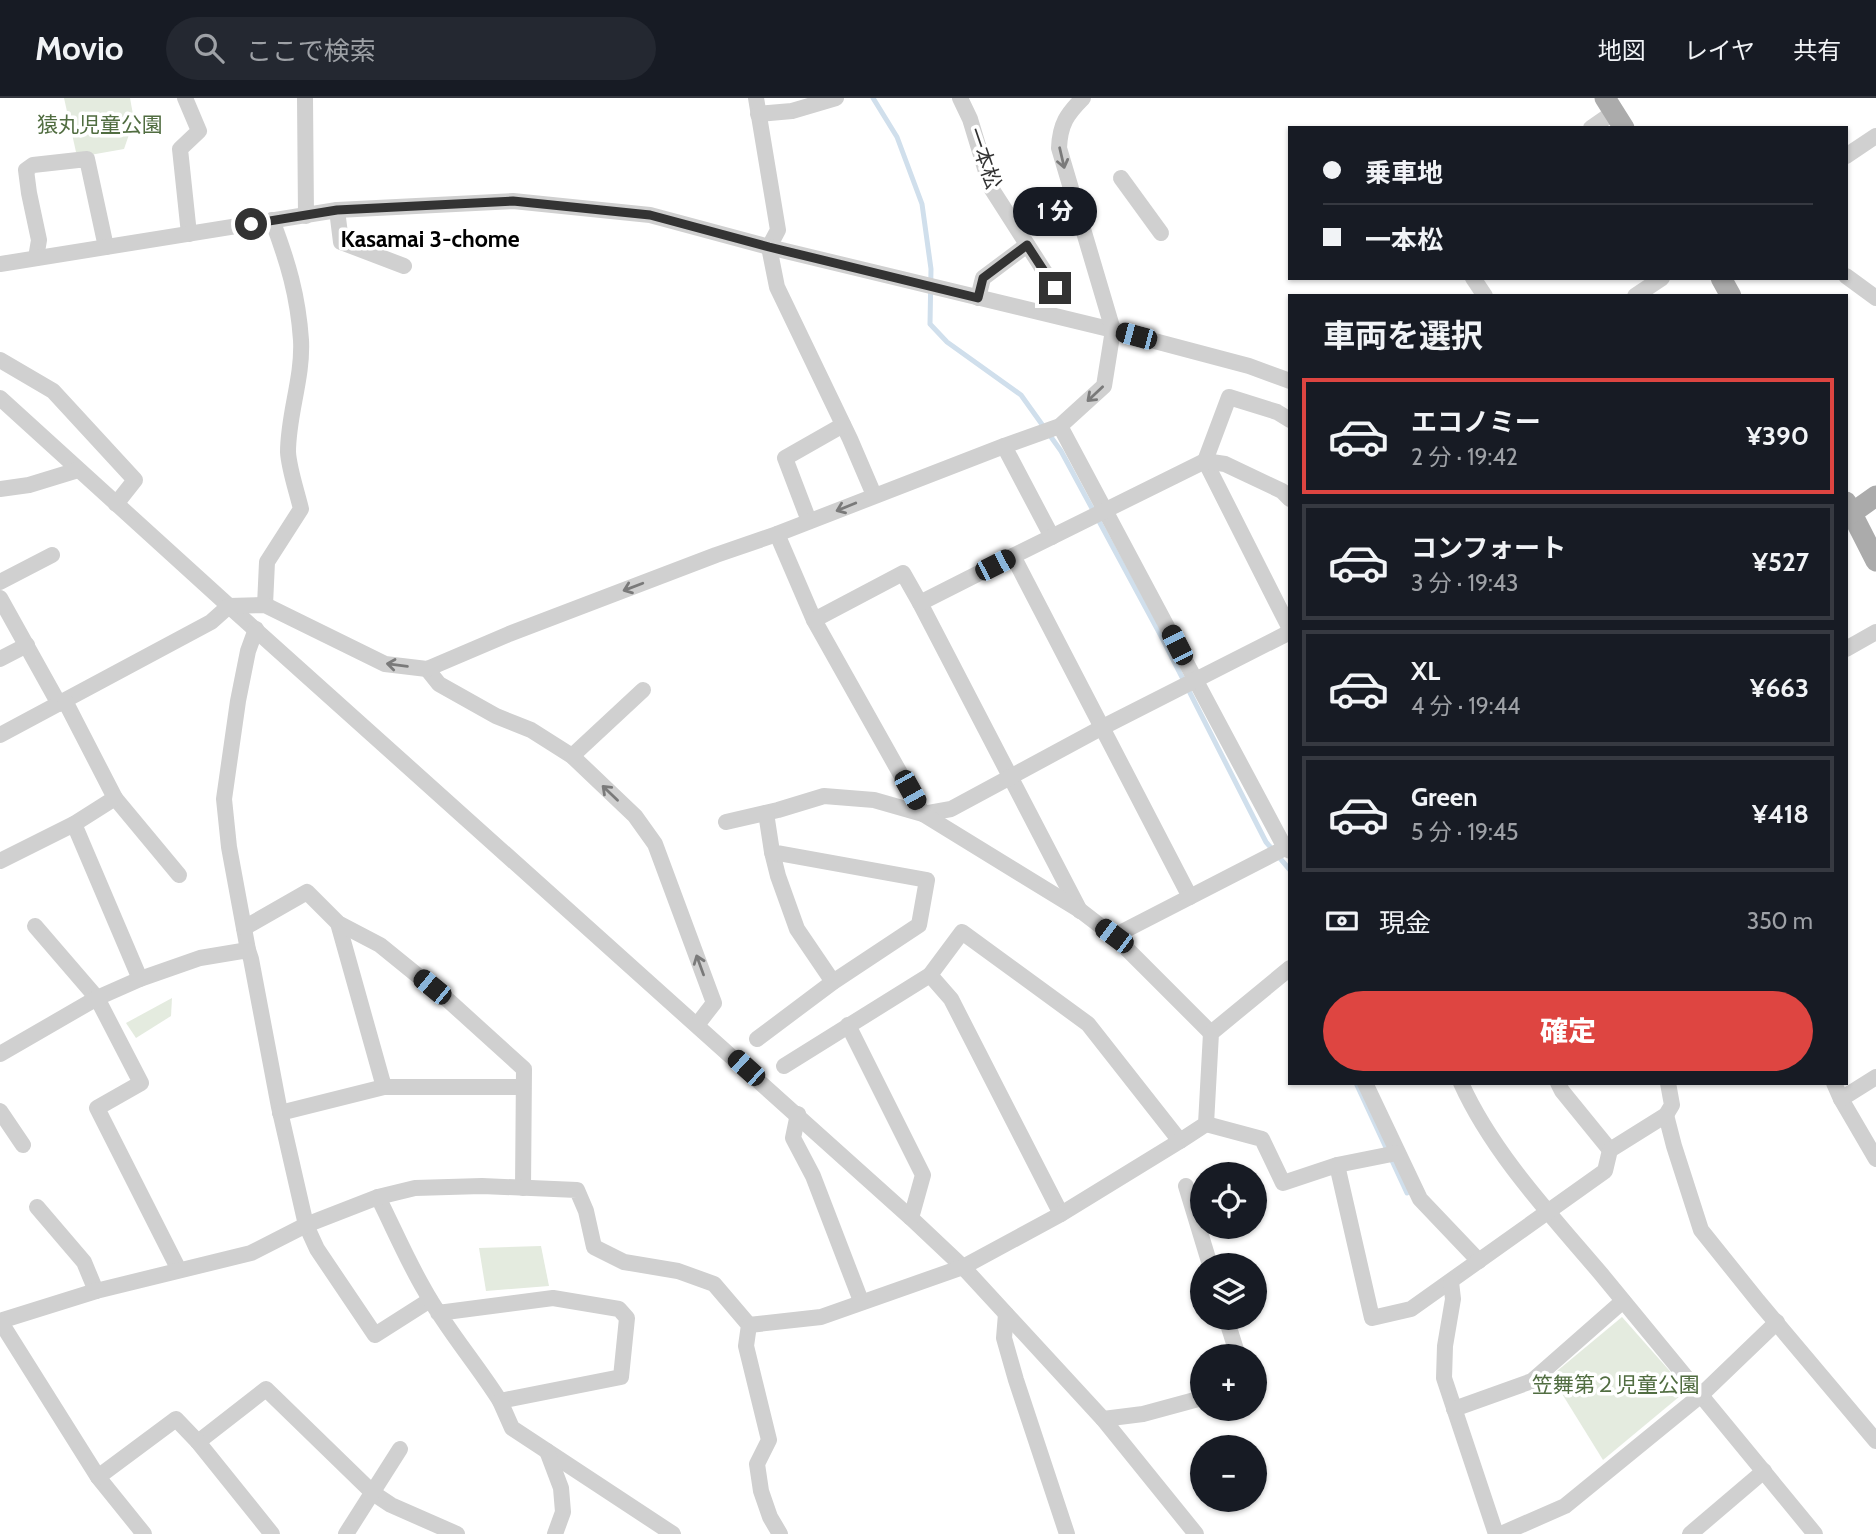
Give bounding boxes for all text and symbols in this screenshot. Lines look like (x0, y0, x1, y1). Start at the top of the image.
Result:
search box (166, 17, 656, 80)
text: Movio (35, 28, 124, 68)
icon: search (190, 29, 228, 67)
text: ここで検索 (246, 35, 376, 67)
text: 地図 (1598, 36, 1646, 65)
text: レイヤ (1684, 36, 1755, 65)
text: 共有 (1793, 36, 1841, 65)
park label: 猿丸児童公園 (37, 112, 163, 137)
street label: 一本松 (962, 124, 1007, 192)
one-way arrow (1056, 146, 1069, 169)
text: 乗車地 (1365, 157, 1443, 189)
callout: 1 分 (1013, 186, 1097, 236)
text: 1 分 (1037, 197, 1073, 225)
route start (235, 208, 267, 240)
text: 一本松 (1365, 224, 1443, 256)
district label: Kasamai 3-chome (340, 225, 520, 253)
route end (1039, 272, 1071, 304)
text: 車両を選択 (1323, 316, 1483, 355)
car (1113, 320, 1160, 352)
one-way arrow (1086, 386, 1104, 402)
icon: car (1327, 405, 1390, 468)
text: エコノミー (1411, 406, 1541, 438)
text: ¥390 (1746, 420, 1809, 452)
text: 2 分 · 19:42 (1411, 443, 1518, 471)
one-way arrow (836, 501, 857, 514)
icon: car (1327, 531, 1390, 594)
text: コンフォート (1411, 532, 1566, 564)
car (972, 546, 1019, 584)
text: ¥527 (1752, 546, 1809, 578)
text: 3 分 · 19:43 (1411, 569, 1519, 597)
one-way arrow (623, 582, 645, 594)
car (1159, 622, 1196, 668)
text: XL (1411, 655, 1440, 687)
icon: car (1327, 657, 1390, 720)
one-way arrow (386, 659, 409, 672)
text: ¥663 (1750, 672, 1809, 704)
text: 4 分 · 19:44 (1411, 692, 1520, 720)
car (891, 767, 930, 813)
text: Green (1411, 781, 1478, 813)
icon: car (1327, 783, 1390, 846)
one-way arrow (602, 785, 619, 802)
text: ¥418 (1752, 798, 1809, 830)
text: 5 分 · 19:45 (1411, 818, 1519, 846)
icon: cash (1323, 902, 1361, 940)
text: 現金 (1379, 907, 1431, 939)
text: 350 m (1747, 907, 1813, 935)
car (1091, 915, 1138, 957)
one-way arrow (693, 955, 706, 976)
car (410, 966, 455, 1008)
button: 確定 (1323, 991, 1813, 1071)
car (724, 1046, 769, 1090)
map controls (1190, 1162, 1267, 1512)
button: locate (1190, 1162, 1267, 1239)
button: layers (1190, 1253, 1267, 1330)
button: + (1190, 1344, 1267, 1421)
park label: 笠舞第２児童公園 (1532, 1372, 1700, 1397)
button: − (1190, 1435, 1267, 1512)

